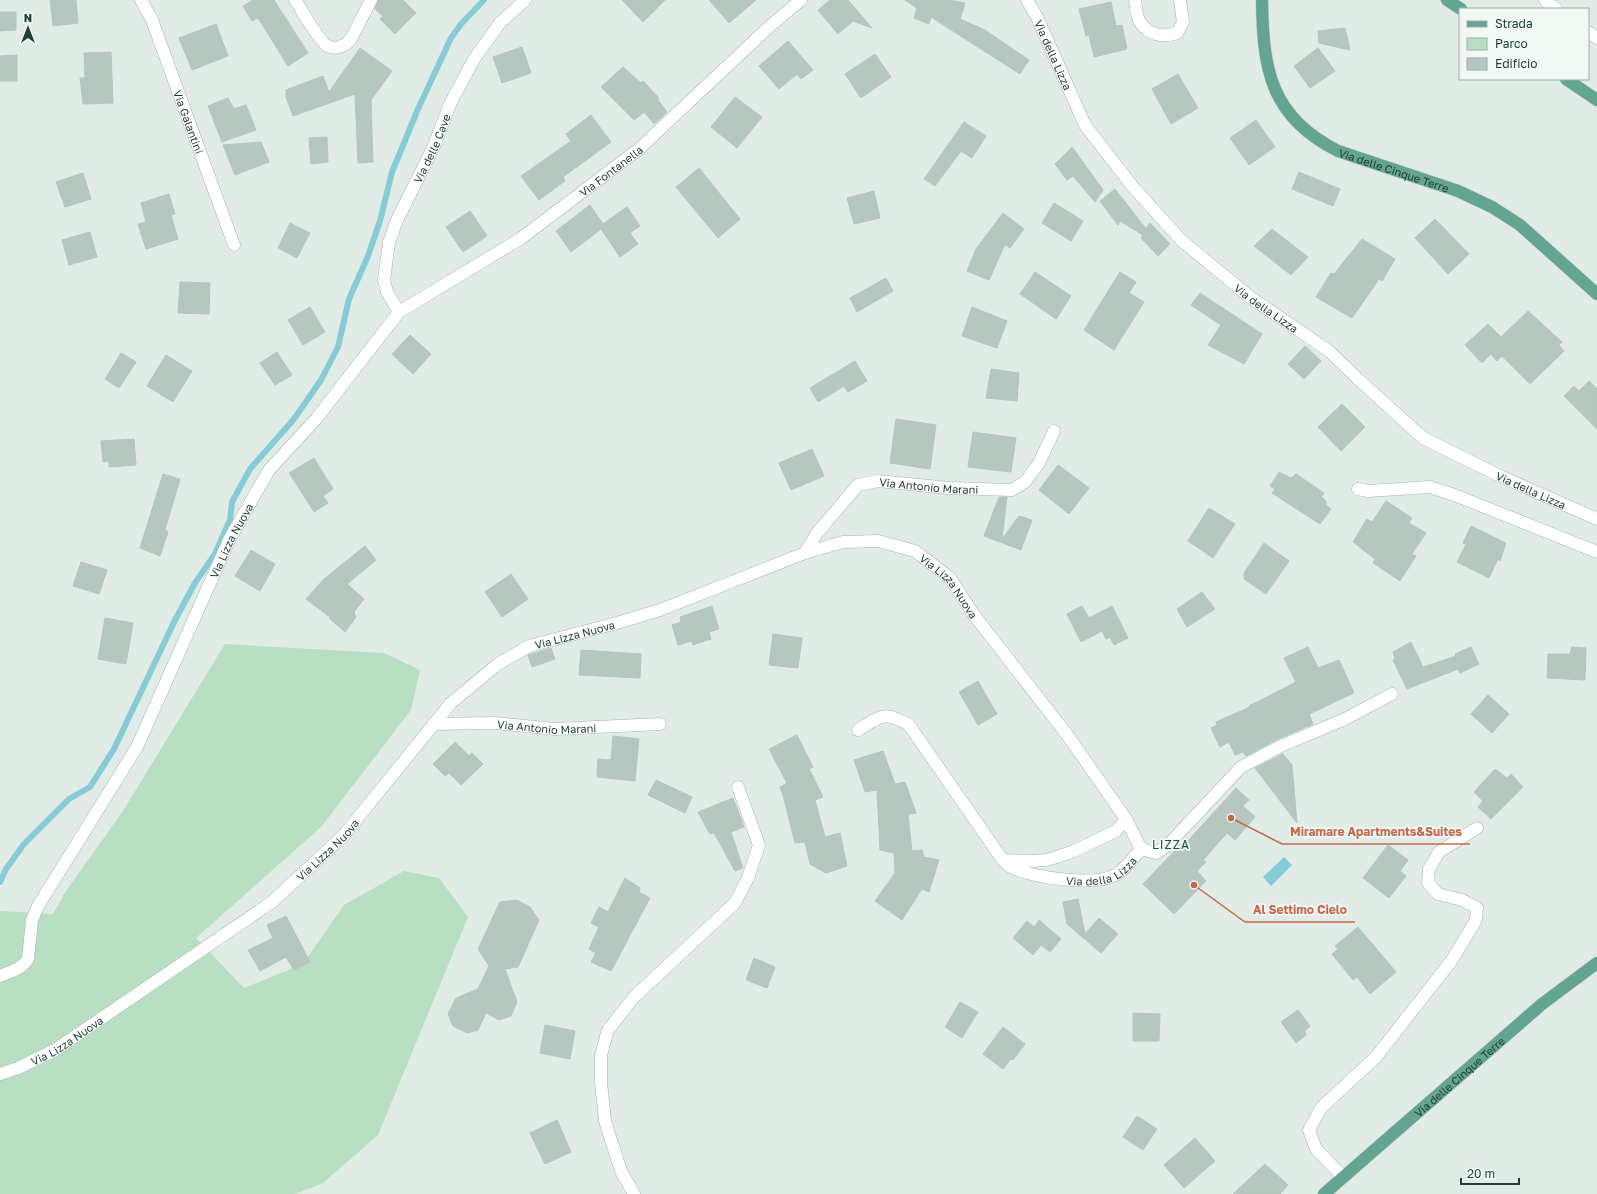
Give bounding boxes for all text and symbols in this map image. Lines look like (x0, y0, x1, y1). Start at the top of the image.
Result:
north arrow (8, 8, 48, 48)
legend (1459, 8, 1589, 80)
text: N (24, 11, 32, 24)
text: Strada (1495, 16, 1533, 31)
street label: Via della Lizza (1033, 18, 1075, 92)
text: Parco (1495, 36, 1528, 51)
text: Edificio (1495, 56, 1537, 71)
street label: Via Galantini (172, 88, 207, 155)
street label: Via delle Cave (410, 112, 452, 185)
street label: Via Fontanella (576, 142, 645, 199)
street label: Via delle Cinque Terre (1337, 145, 1451, 194)
street label: Via della Lizza (1232, 281, 1301, 335)
street label: Via della Lizza (1494, 468, 1568, 511)
street label: Via Antonio Marani (879, 475, 979, 495)
street label: Via Lizza Nuova (207, 501, 255, 580)
street label: Via Lizza Nuova (918, 551, 981, 620)
street label: Via Lizza Nuova (533, 617, 616, 651)
street label: Via Antonio Marani (497, 717, 597, 736)
street label: Via Lizza Nuova (293, 816, 361, 883)
callout: Miramare Apartments&Suites (1282, 820, 1470, 844)
text: Miramare Apartments&Suites (1290, 824, 1462, 839)
district label: LIZZA (1152, 837, 1190, 852)
street label: Via della Lizza (1066, 853, 1139, 887)
callout: Al Settimo Cielo (1245, 898, 1355, 922)
text: Al Settimo Cielo (1253, 902, 1347, 917)
street label: Via Lizza Nuova (29, 1013, 105, 1067)
street label: Via delle Cinque Terre (1411, 1034, 1507, 1119)
scale bar (1461, 1160, 1519, 1186)
text: 20 m (1467, 1166, 1495, 1181)

